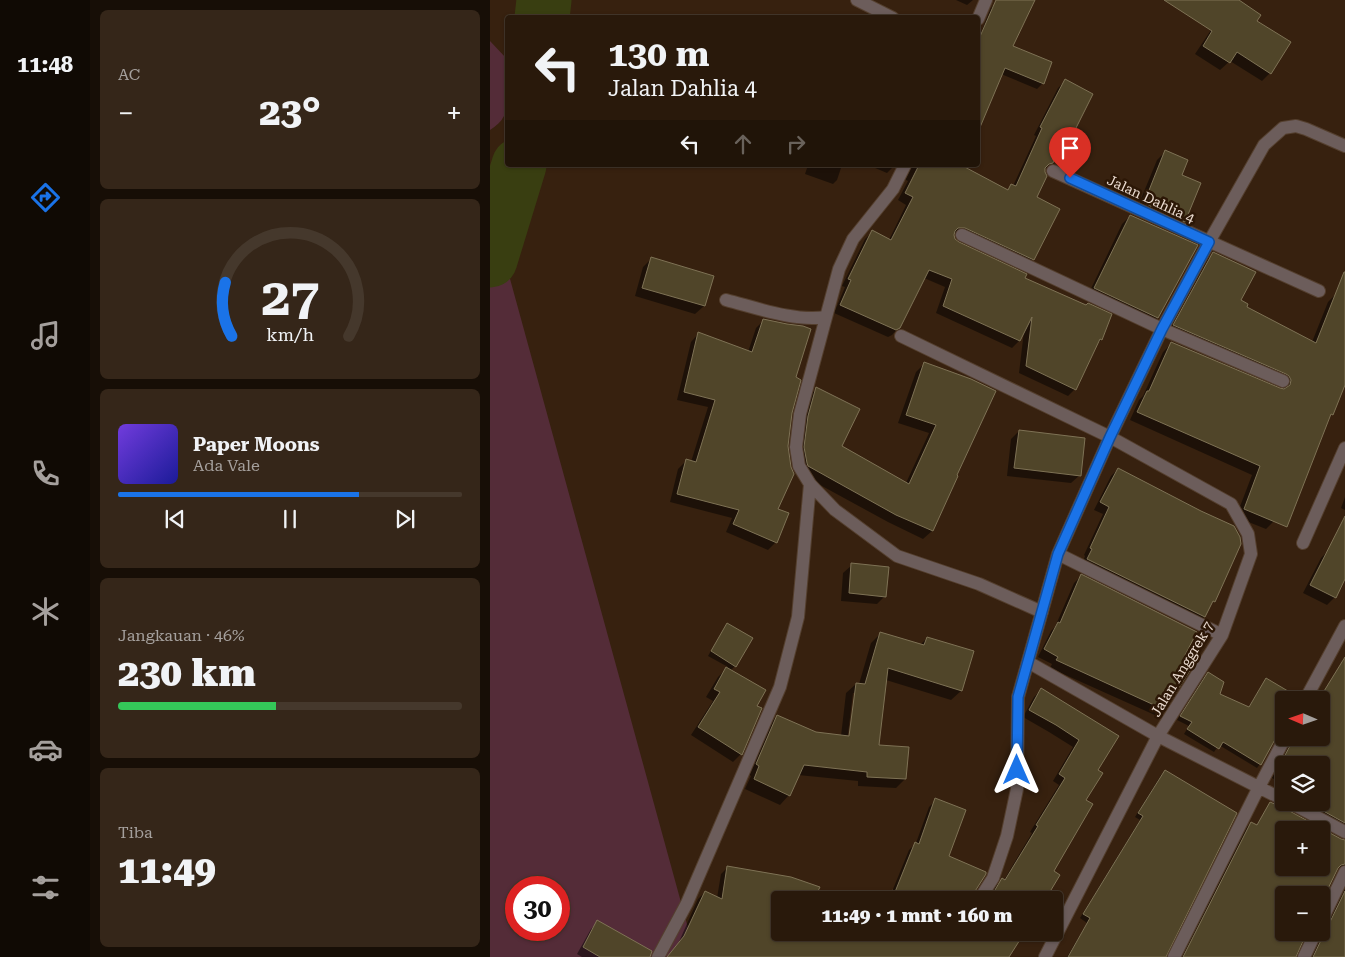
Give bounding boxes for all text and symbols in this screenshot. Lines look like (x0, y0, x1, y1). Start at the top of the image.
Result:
text: 130 m (608, 34, 709, 75)
icon: left (525, 35, 590, 100)
text: 11:48 (17, 52, 73, 77)
text: AC (118, 65, 140, 84)
text: Jalan Dahlia 4 (608, 76, 757, 101)
text: 23° (259, 90, 321, 134)
text: − (118, 97, 134, 130)
text: + (446, 97, 462, 130)
pin (1049, 127, 1091, 178)
icon: left (676, 130, 704, 158)
icon: ahead (729, 130, 757, 158)
icon: right (782, 130, 810, 158)
icon: arrive (1056, 134, 1084, 162)
street label: Jalan Dahlia 4 (1105, 172, 1197, 226)
icon: directions (28, 180, 63, 215)
text: 27 (261, 267, 319, 328)
icon: music (28, 318, 63, 353)
text: km/h (266, 324, 314, 345)
text: Paper Moons (193, 433, 320, 456)
icon: phone (28, 456, 63, 491)
text: Ada Vale (193, 456, 260, 475)
icon: previous (161, 505, 189, 533)
icon: pause (276, 505, 304, 533)
icon: next (391, 505, 419, 533)
icon: climate (28, 594, 63, 629)
street label: Jalan Anggrek 7 (1147, 618, 1217, 719)
text: Jangkauan · 46% (118, 626, 244, 645)
text: 230 km (118, 651, 256, 695)
north arrow (1275, 691, 1330, 746)
map controls (1275, 691, 1330, 941)
icon: car (28, 732, 63, 767)
position arrow (990, 743, 1042, 795)
button: layers (1275, 756, 1330, 811)
button: + (1275, 821, 1330, 876)
text: Tiba (118, 823, 153, 842)
text: 11:49 (118, 848, 216, 892)
icon: filters (28, 870, 63, 905)
speed limit sign: 30 (505, 876, 570, 941)
button: − (1275, 886, 1330, 941)
text: 11:49 · 1 mnt · 160 m (821, 904, 1013, 927)

